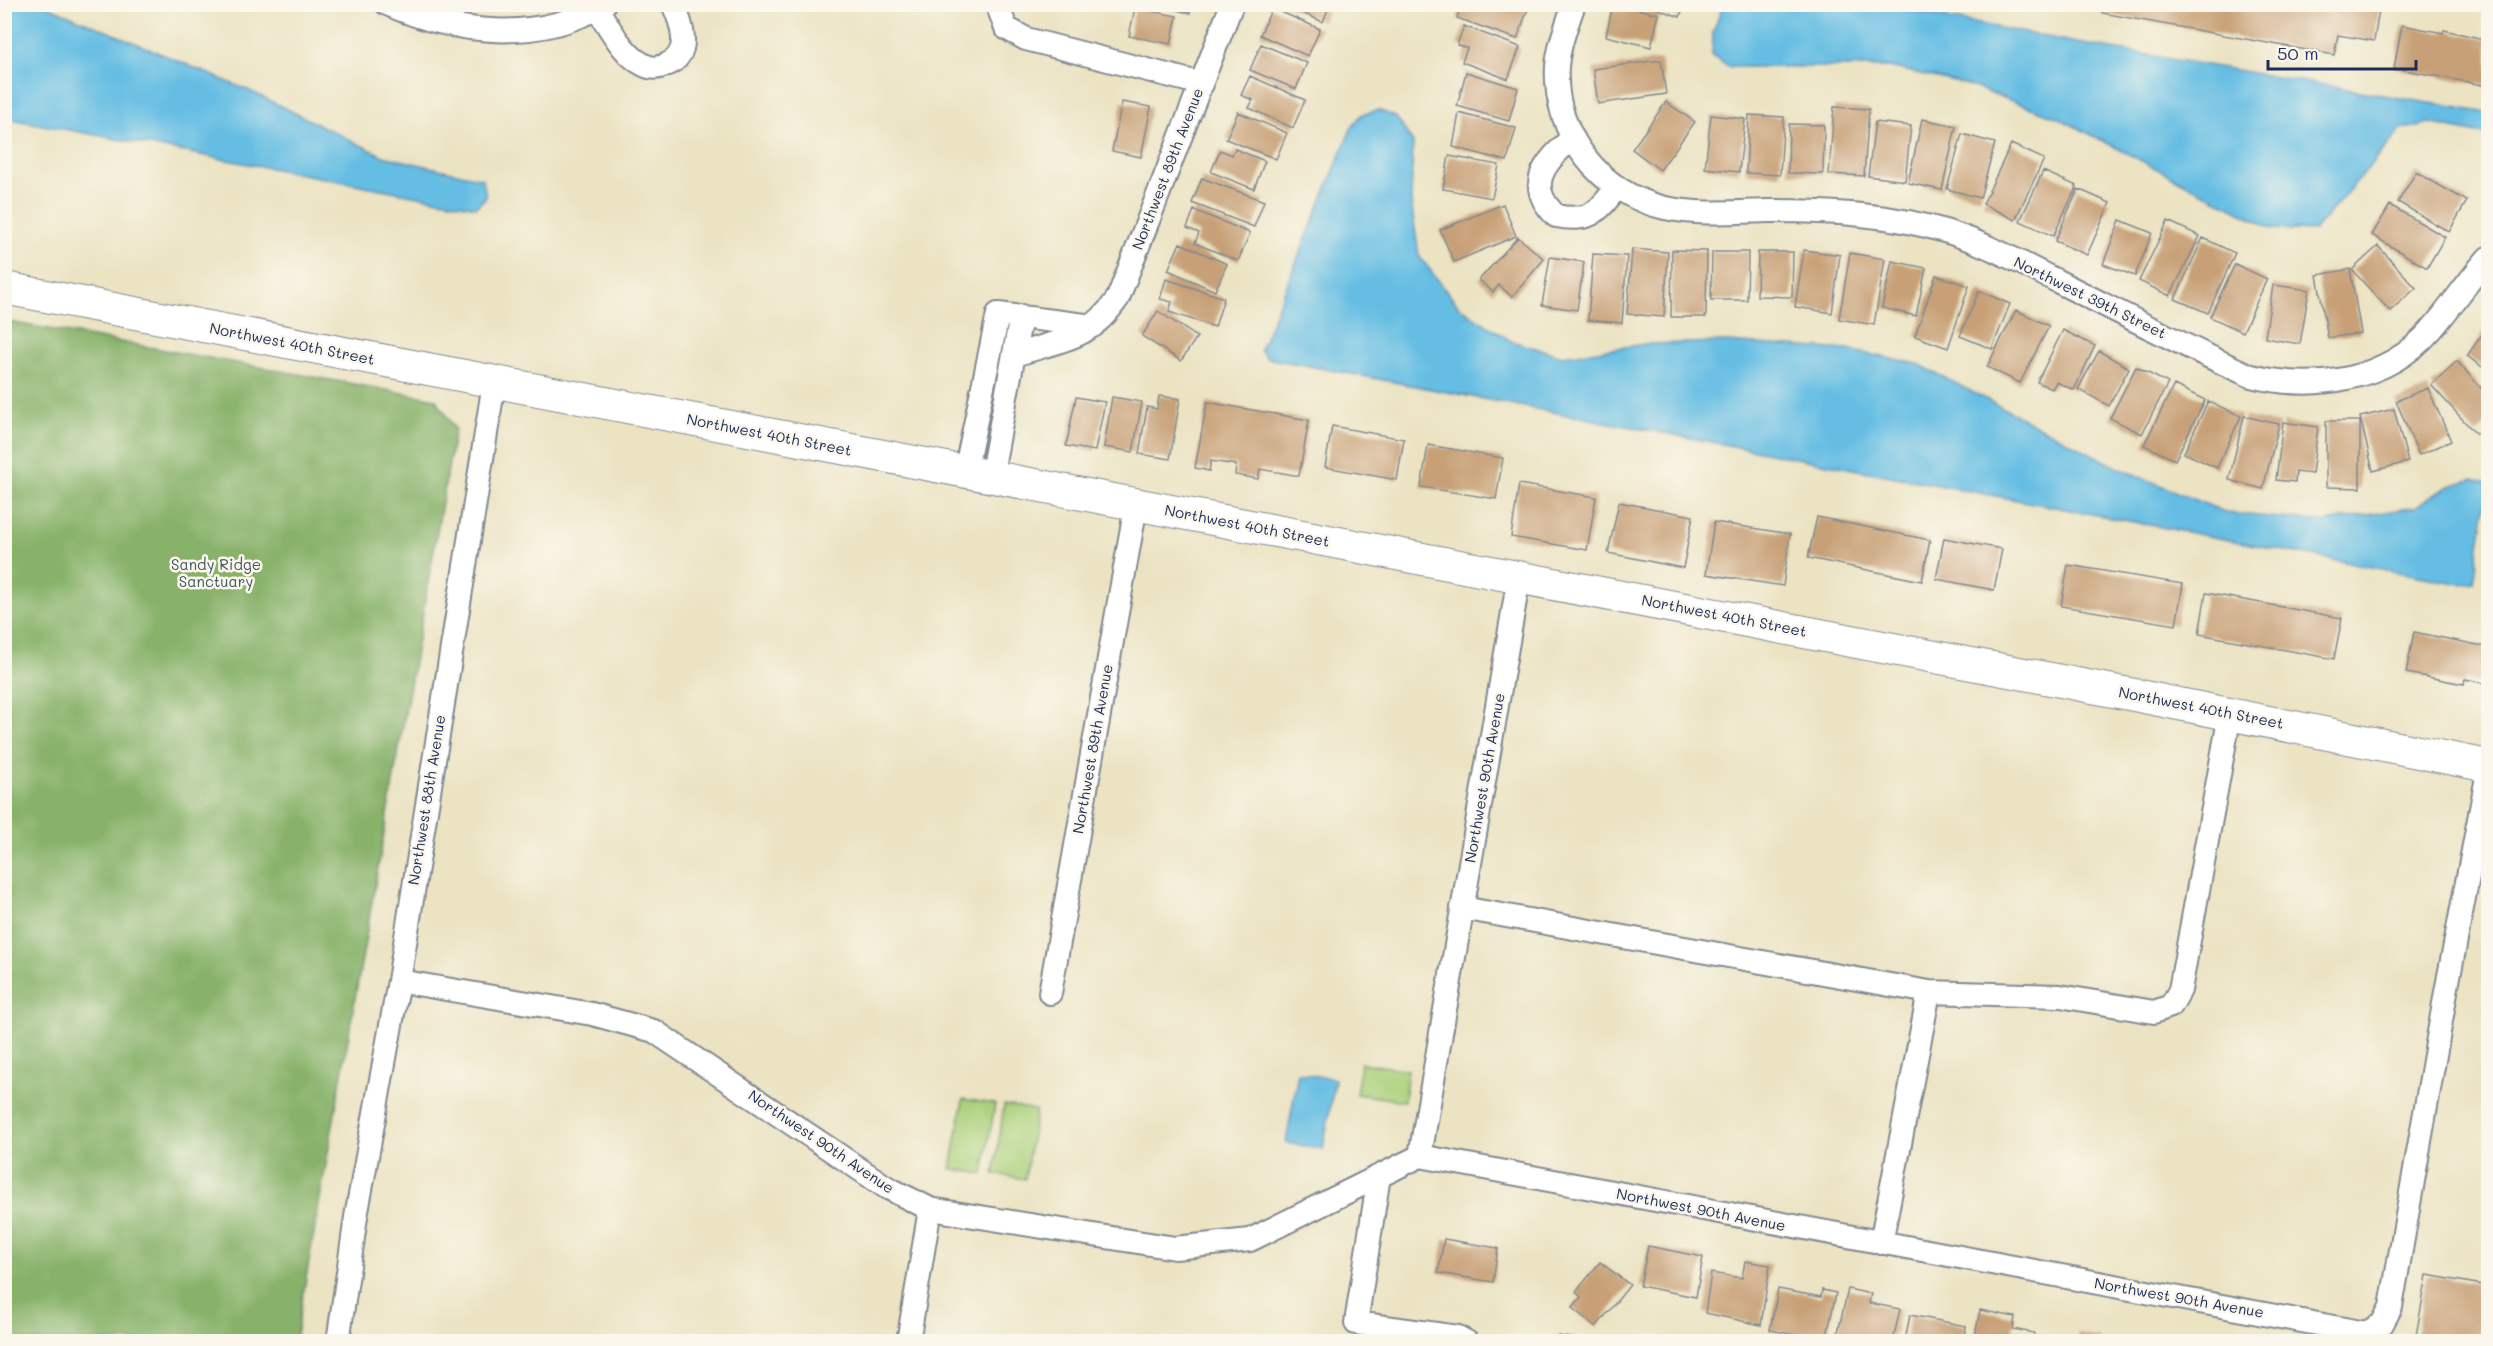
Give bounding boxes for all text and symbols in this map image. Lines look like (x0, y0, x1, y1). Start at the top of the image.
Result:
scale bar (2268, 33, 2416, 71)
text: 50 m (2277, 41, 2319, 65)
street label: Northwest 89th Avenue (1127, 85, 1207, 252)
street label: Northwest 39th Street (2011, 251, 2170, 343)
street label: Northwest 40th Street (208, 317, 376, 369)
street label: Northwest 40th Street (685, 408, 853, 460)
street label: Northwest 40th Street (1163, 499, 1331, 551)
park label: Sandy Ridge Sanctuary (171, 554, 261, 591)
street label: Northwest 40th Street (1640, 589, 1808, 641)
street label: Northwest 89th Avenue (1067, 662, 1117, 835)
street label: Northwest 40th Street (2117, 681, 2285, 733)
street label: Northwest 90th Avenue (1459, 691, 1509, 864)
street label: Northwest 88th Avenue (403, 713, 449, 886)
street label: Northwest 90th Avenue (745, 1085, 898, 1198)
street label: Northwest 90th Avenue (1615, 1183, 1788, 1235)
street label: Northwest 90th Avenue (2093, 1272, 2266, 1322)

